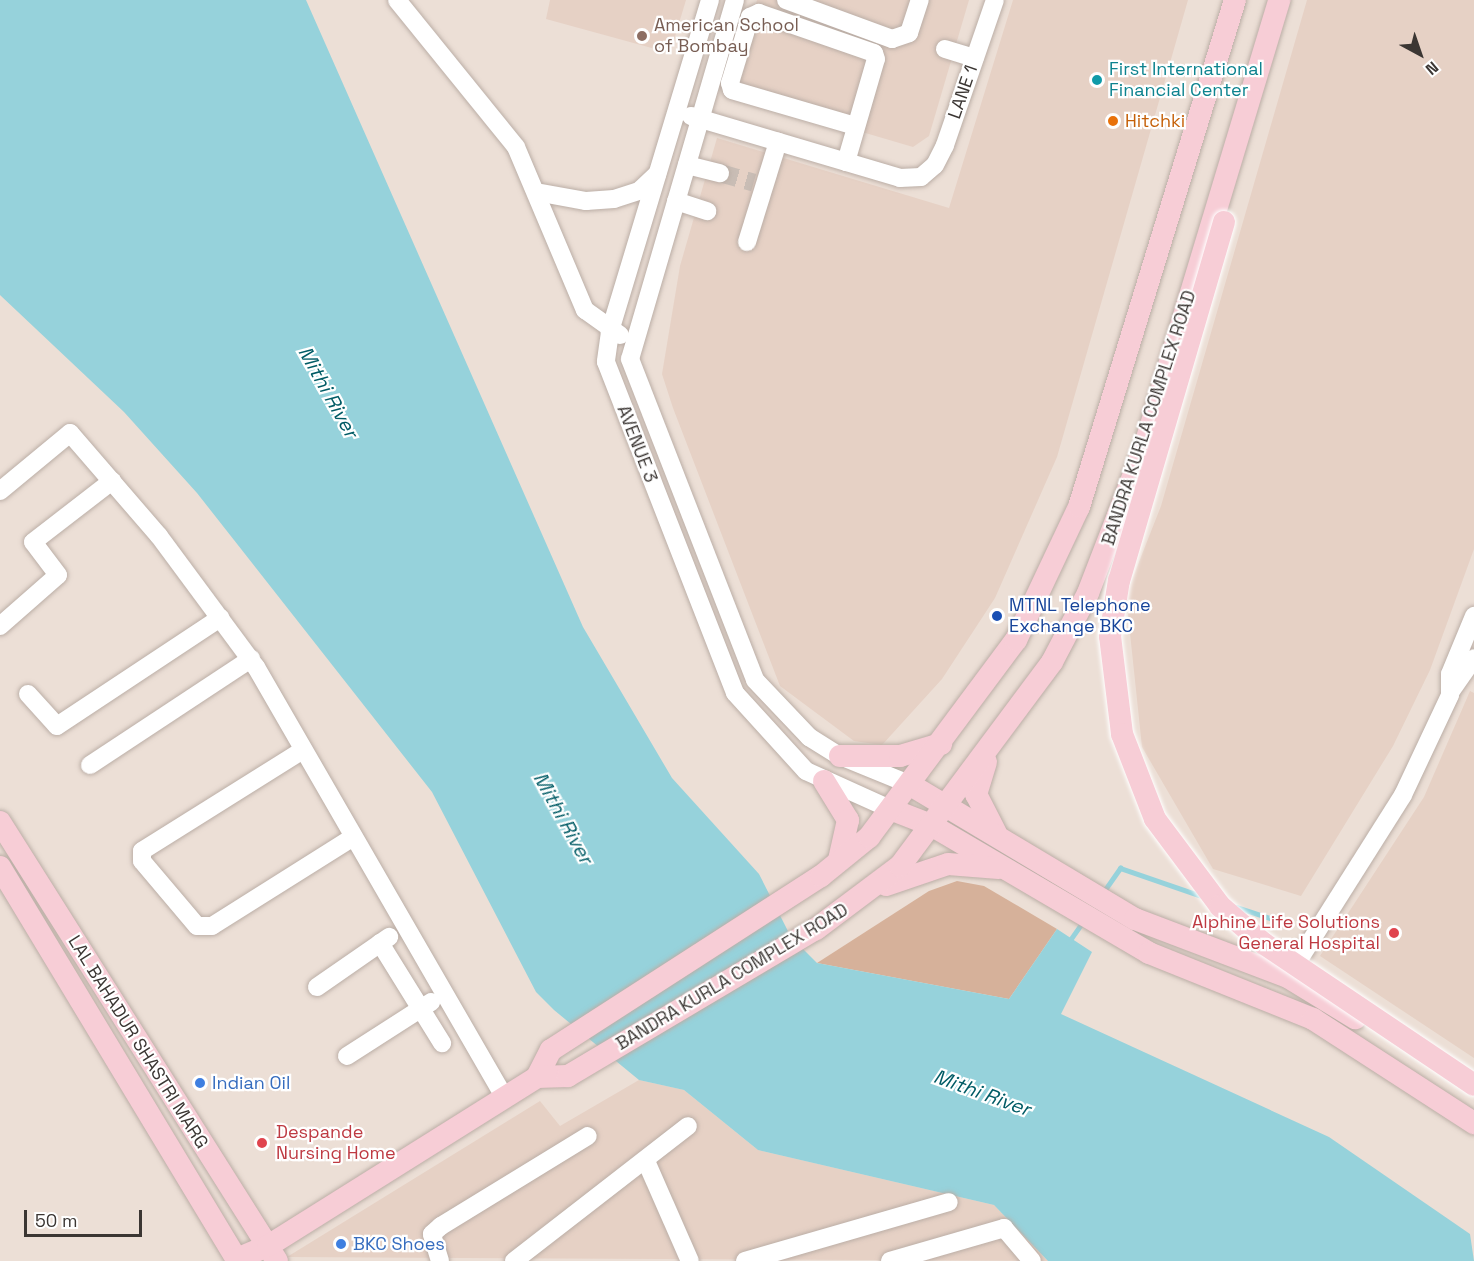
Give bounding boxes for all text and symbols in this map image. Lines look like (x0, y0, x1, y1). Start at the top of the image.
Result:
place label: American School of Bombay (654, 15, 799, 57)
north arrow (1390, 24, 1450, 84)
marker: American School of Bombay (635, 29, 649, 43)
text: N (1421, 57, 1443, 80)
place label: First International Financial Center (1109, 59, 1263, 101)
street label: LANE 1 (944, 62, 982, 122)
marker: First International Financial Center (1090, 73, 1104, 87)
place label: Hitchki (1125, 110, 1185, 132)
marker: Hitchki (1106, 114, 1120, 128)
street label: BANDRA KURLA COMPLEX ROAD (1097, 288, 1201, 548)
water label: Mithi River (293, 342, 363, 442)
street label: AVENUE 3 (612, 402, 662, 486)
place label: MTNL Telephone Exchange BKC (1009, 595, 1151, 638)
marker: MTNL Telephone Exchange BKC (990, 609, 1004, 623)
water label: Mithi River (528, 768, 598, 868)
street label: BANDRA KURLA COMPLEX ROAD (612, 899, 852, 1055)
place label: Alphine Life Solutions General Hospital (1192, 912, 1380, 954)
marker: Alphine Life Solutions General Hospital (1385, 924, 1403, 942)
street label: LAL BAHADUR SHASTRI MARG (63, 931, 213, 1153)
water label: Mithi River (930, 1064, 1034, 1122)
place label: Indian Oil (212, 1072, 290, 1094)
marker: Indian Oil (193, 1076, 207, 1090)
place label: Despande Nursing Home (276, 1122, 396, 1164)
marker: Despande Nursing Home (253, 1134, 271, 1152)
scale bar (27, 1198, 146, 1236)
text: 50 m (35, 1209, 77, 1232)
place label: BKC Shoes (353, 1233, 445, 1255)
marker: BKC Shoes (334, 1237, 348, 1251)

